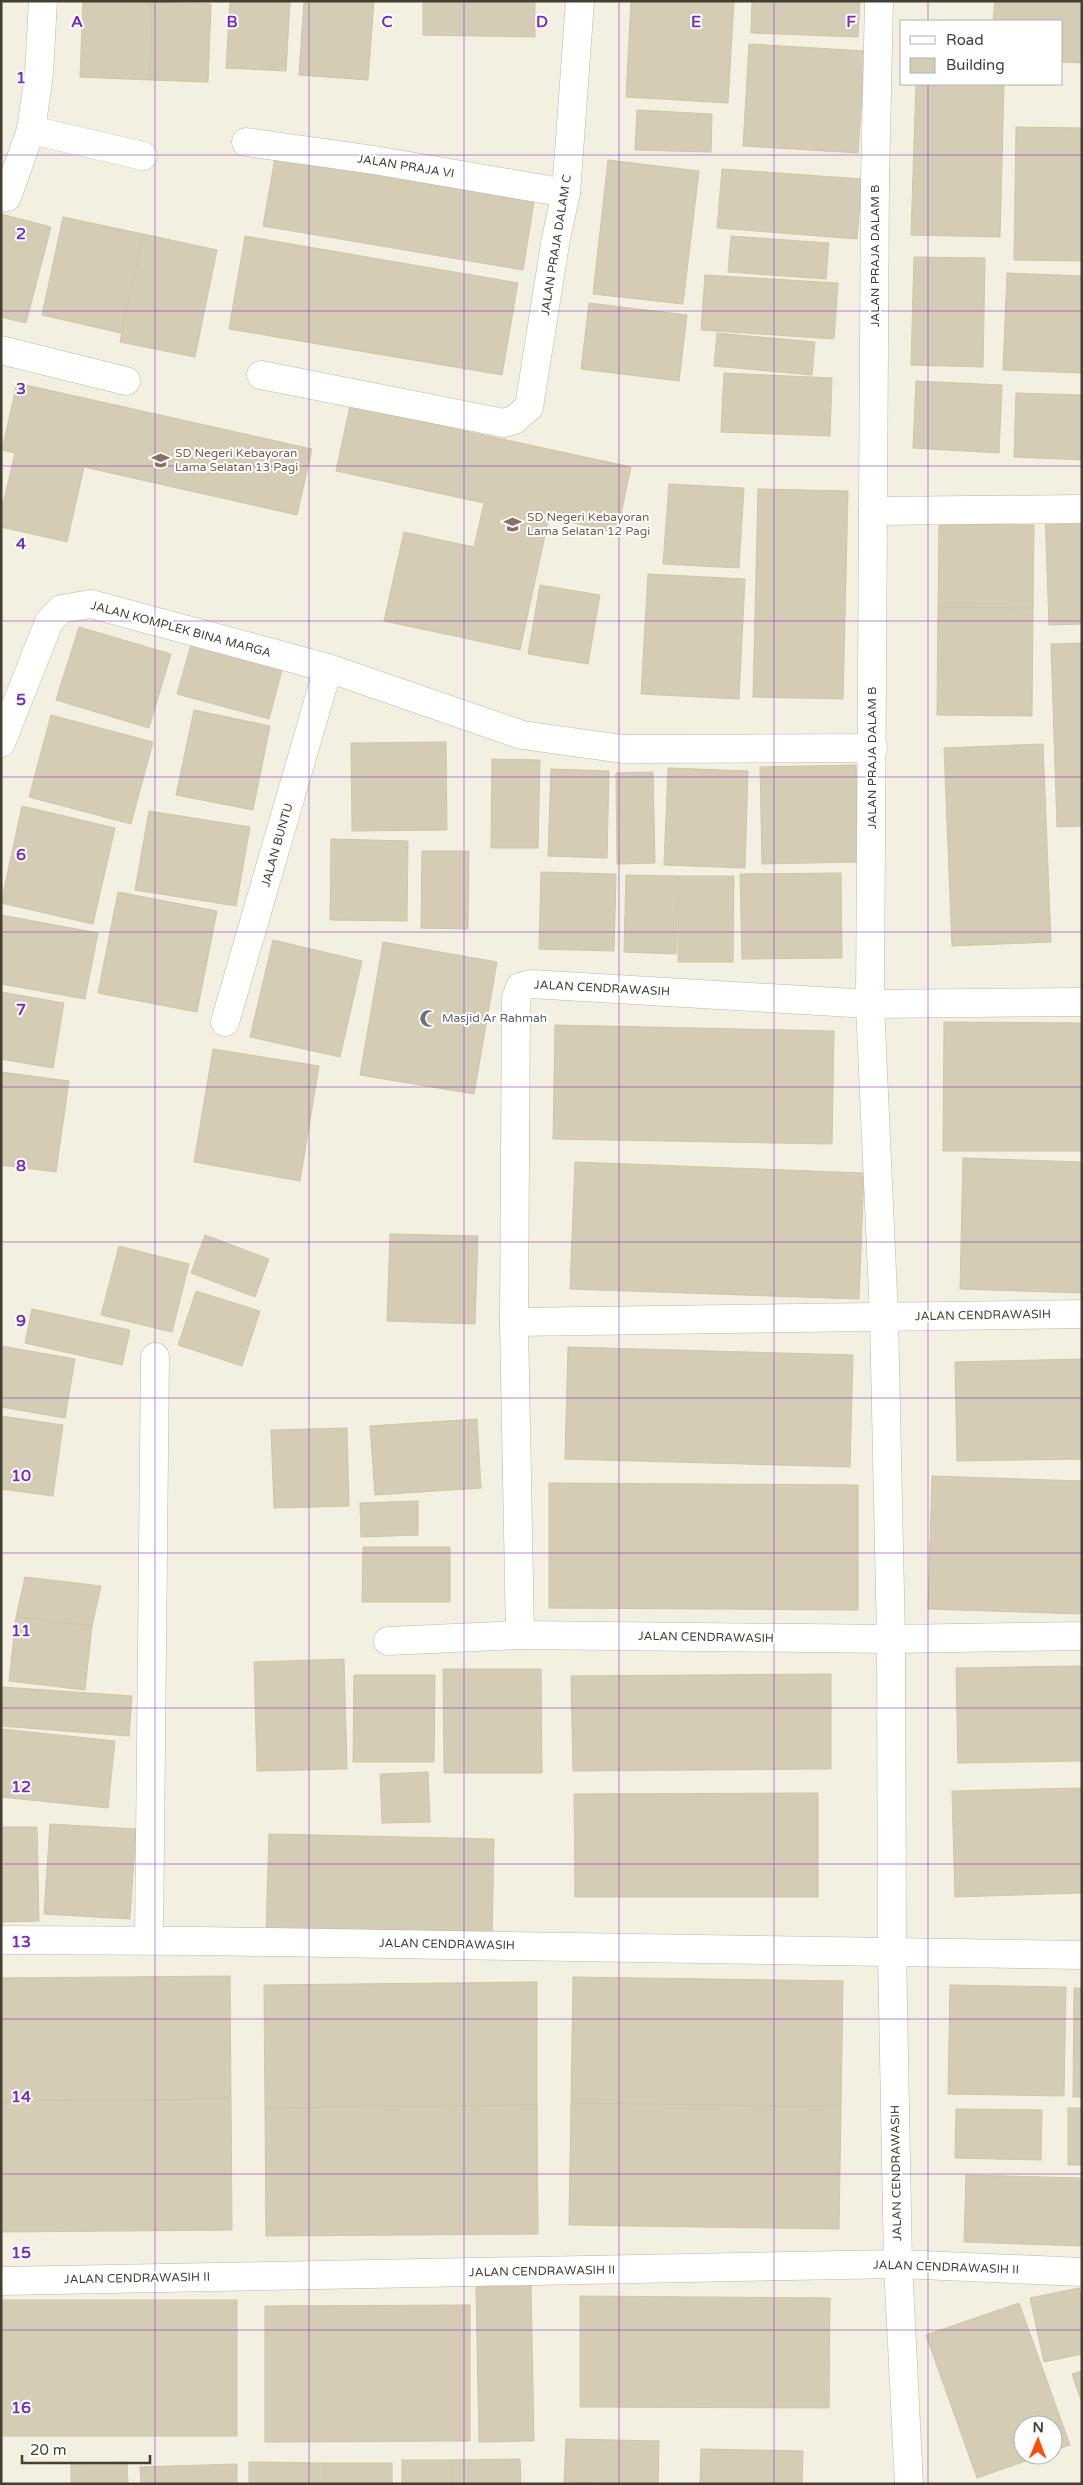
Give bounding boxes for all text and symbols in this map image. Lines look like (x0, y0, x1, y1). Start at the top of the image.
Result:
text: A (71, 12, 83, 32)
text: B (226, 12, 238, 32)
text: C (381, 12, 393, 32)
text: D (536, 12, 548, 32)
text: E (691, 12, 701, 32)
text: F (846, 12, 856, 32)
legend (900, 20, 1063, 85)
text: Road (946, 31, 984, 49)
text: Building (946, 56, 1005, 74)
text: 1 (16, 68, 26, 88)
street label: JALAN PRAJA VI (357, 151, 455, 181)
street label: JALAN PRAJA DALAM C (538, 173, 574, 317)
street label: JALAN PRAJA DALAM B (868, 185, 882, 327)
text: 2 (16, 224, 26, 244)
text: 3 (16, 379, 26, 399)
place label: SD Negeri Kebayoran Lama Selatan 13 Pagi (175, 446, 298, 474)
school or university icon: SD Negeri Kebayoran Lama Selatan 13 Pagi (151, 450, 171, 470)
place label: SD Negeri Kebayoran Lama Selatan 12 Pagi (527, 510, 650, 538)
school or university icon: SD Negeri Kebayoran Lama Selatan 12 Pagi (503, 514, 523, 534)
text: 4 (16, 534, 26, 554)
street label: JALAN KOMPLEK BINA MARGA (89, 598, 273, 660)
street label: JALAN PRAJA DALAM B (865, 687, 879, 829)
text: 5 (16, 690, 26, 710)
street label: JALAN BUNTU (258, 802, 296, 888)
text: 6 (16, 845, 26, 865)
street label: JALAN CENDRAWASIH (534, 977, 670, 999)
text: 7 (16, 1000, 26, 1020)
mosque icon: Masjid Ar Rahmah (418, 1008, 438, 1028)
place label: Masjid Ar Rahmah (442, 1011, 547, 1025)
text: 8 (16, 1156, 26, 1176)
street label: JALAN CENDRAWASIH (915, 1307, 1051, 1323)
text: 9 (16, 1311, 26, 1331)
text: 10 (11, 1466, 31, 1486)
text: 11 (11, 1621, 31, 1641)
street label: JALAN CENDRAWASIH (638, 1629, 774, 1645)
text: 12 (11, 1777, 31, 1797)
text: 13 (11, 1932, 31, 1952)
street label: JALAN CENDRAWASIH (379, 1936, 515, 1952)
text: 14 (11, 2087, 31, 2107)
street label: JALAN CENDRAWASIH (888, 2105, 904, 2241)
text: 15 (11, 2243, 31, 2263)
street label: JALAN CENDRAWASIH II (873, 2257, 1019, 2277)
street label: JALAN CENDRAWASIH II (469, 2263, 615, 2279)
street label: JALAN CENDRAWASIH II (64, 2270, 210, 2286)
text: 16 (11, 2398, 31, 2418)
north arrow (1013, 2415, 1063, 2465)
text: N (1032, 2419, 1044, 2436)
scale bar (22, 2432, 150, 2464)
text: 20 m (30, 2441, 67, 2459)

